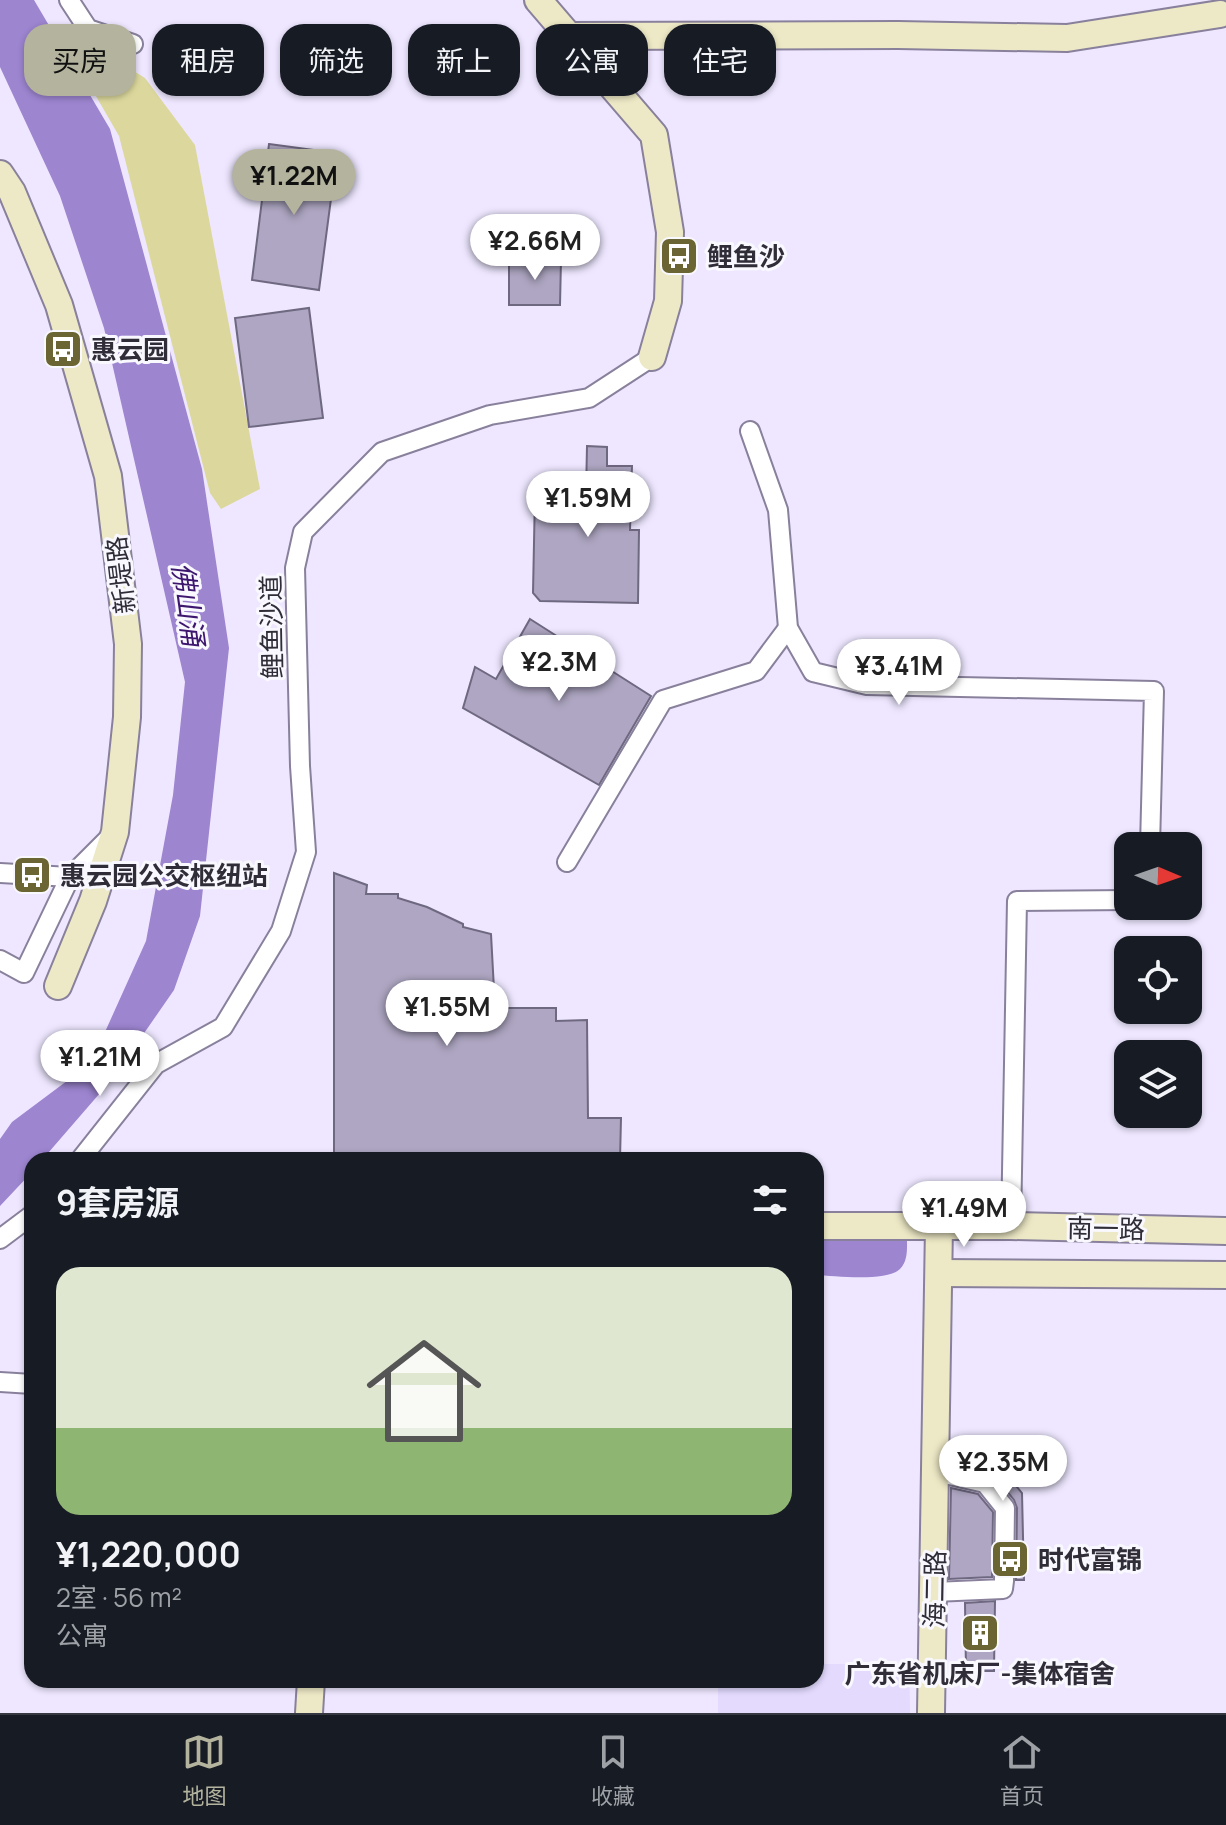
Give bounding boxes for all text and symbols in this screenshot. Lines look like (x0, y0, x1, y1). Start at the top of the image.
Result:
chip: 买房 (24, 24, 136, 96)
chip: 租房 (152, 24, 264, 96)
chip: 筛选 (280, 24, 392, 96)
chip: 新上 (408, 24, 520, 96)
chip: 公寓 (536, 24, 648, 96)
chip: 住宅 (664, 24, 776, 96)
pin: ¥1.22M (229, 149, 359, 217)
text: ¥1.22M (250, 157, 338, 193)
pin: ¥2.66M (470, 214, 600, 282)
text: ¥2.66M (488, 222, 582, 258)
bus stop icon: 鲤鱼沙 (658, 235, 700, 277)
place label: 鲤鱼沙 (707, 238, 785, 274)
bus stop icon: 惠云园 (42, 328, 84, 370)
place label: 惠云园 (91, 331, 169, 367)
pin: ¥1.59M (523, 471, 653, 539)
text: ¥1.59M (544, 479, 632, 515)
street label: 新堤路 (97, 534, 143, 616)
water label: 佛山涌 (164, 560, 214, 651)
street label: 鲤鱼沙道 (252, 575, 290, 679)
pin: ¥2.3M (503, 635, 615, 703)
pin: ¥3.41M (834, 639, 964, 707)
text: ¥2.3M (521, 643, 597, 679)
text: ¥3.41M (855, 647, 943, 683)
north arrow (1114, 832, 1202, 920)
map controls (1114, 832, 1202, 1128)
bus stop icon: 惠云园公交枢纽站 (11, 854, 53, 896)
place label: 惠云园公交枢纽站 (60, 857, 268, 893)
button: locate (1114, 936, 1202, 1024)
pin: ¥1.55M (382, 980, 512, 1048)
text: ¥1.55M (404, 988, 490, 1024)
pin: ¥1.21M (35, 1030, 165, 1098)
text: ¥1.21M (58, 1038, 142, 1074)
button: layers (1114, 1040, 1202, 1128)
icon: filters (748, 1178, 792, 1222)
text: 9套房源 (56, 1179, 179, 1225)
pin: ¥1.49M (899, 1181, 1029, 1249)
text: ¥1.49M (920, 1189, 1008, 1225)
street label: 南一路 (1067, 1209, 1145, 1247)
icon: home (352, 1319, 496, 1463)
pin: ¥2.35M (938, 1435, 1068, 1503)
text: ¥2.35M (957, 1443, 1049, 1479)
text: ¥1,220,000 (56, 1531, 241, 1577)
bus stop icon: 时代富锦 (989, 1538, 1031, 1580)
place label: 时代富锦 (1038, 1541, 1142, 1577)
street label: 海二路 (915, 1550, 953, 1628)
text: 2室 · 56 m² (56, 1579, 182, 1615)
building icon: 广东省机床厂-集体宿舍 (959, 1612, 1001, 1654)
text: 公寓 (56, 1617, 108, 1653)
place label: 广东省机床厂-集体宿舍 (845, 1655, 1115, 1691)
tab: 地图 (182, 1730, 226, 1811)
tab: 收藏 (591, 1730, 635, 1811)
tab: 首页 (1000, 1730, 1044, 1811)

